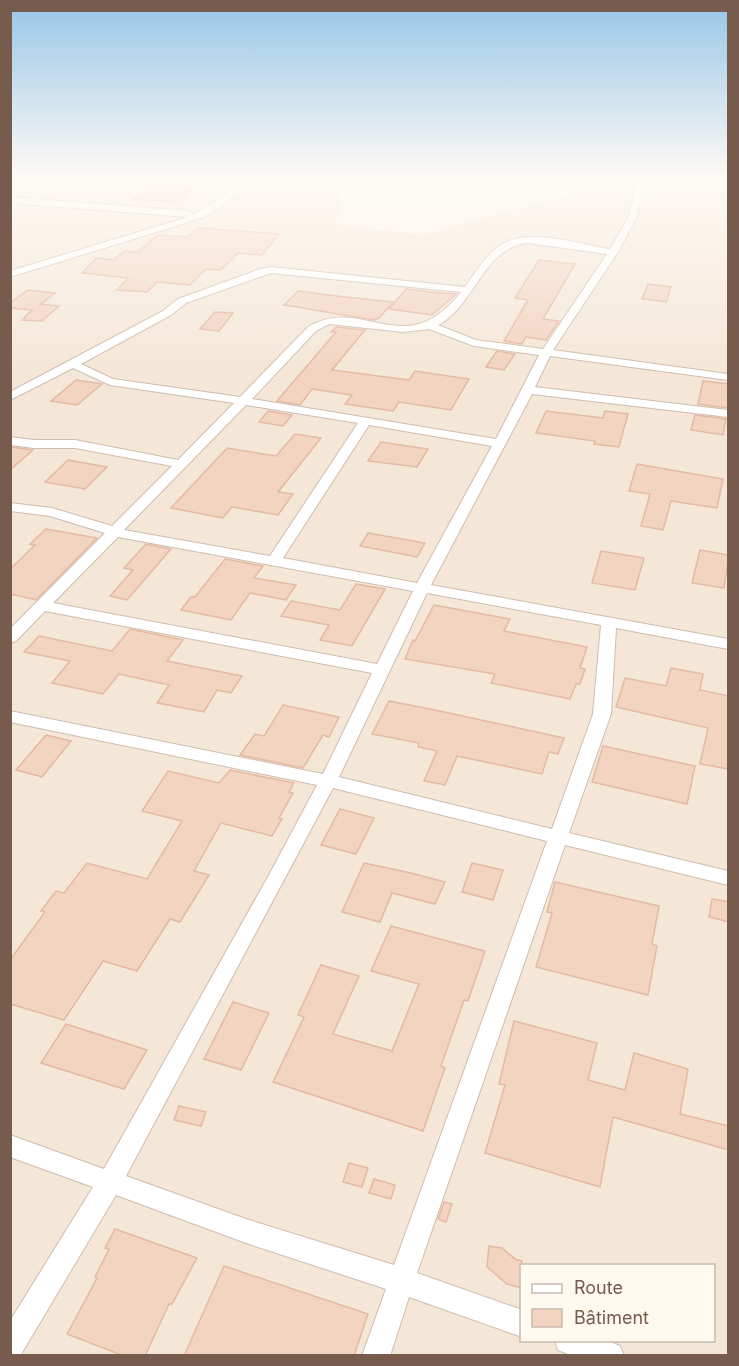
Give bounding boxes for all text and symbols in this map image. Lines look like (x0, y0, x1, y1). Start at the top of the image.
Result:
legend (520, 1264, 715, 1342)
text: Route (574, 1277, 623, 1298)
text: Bâtiment (574, 1307, 649, 1328)

